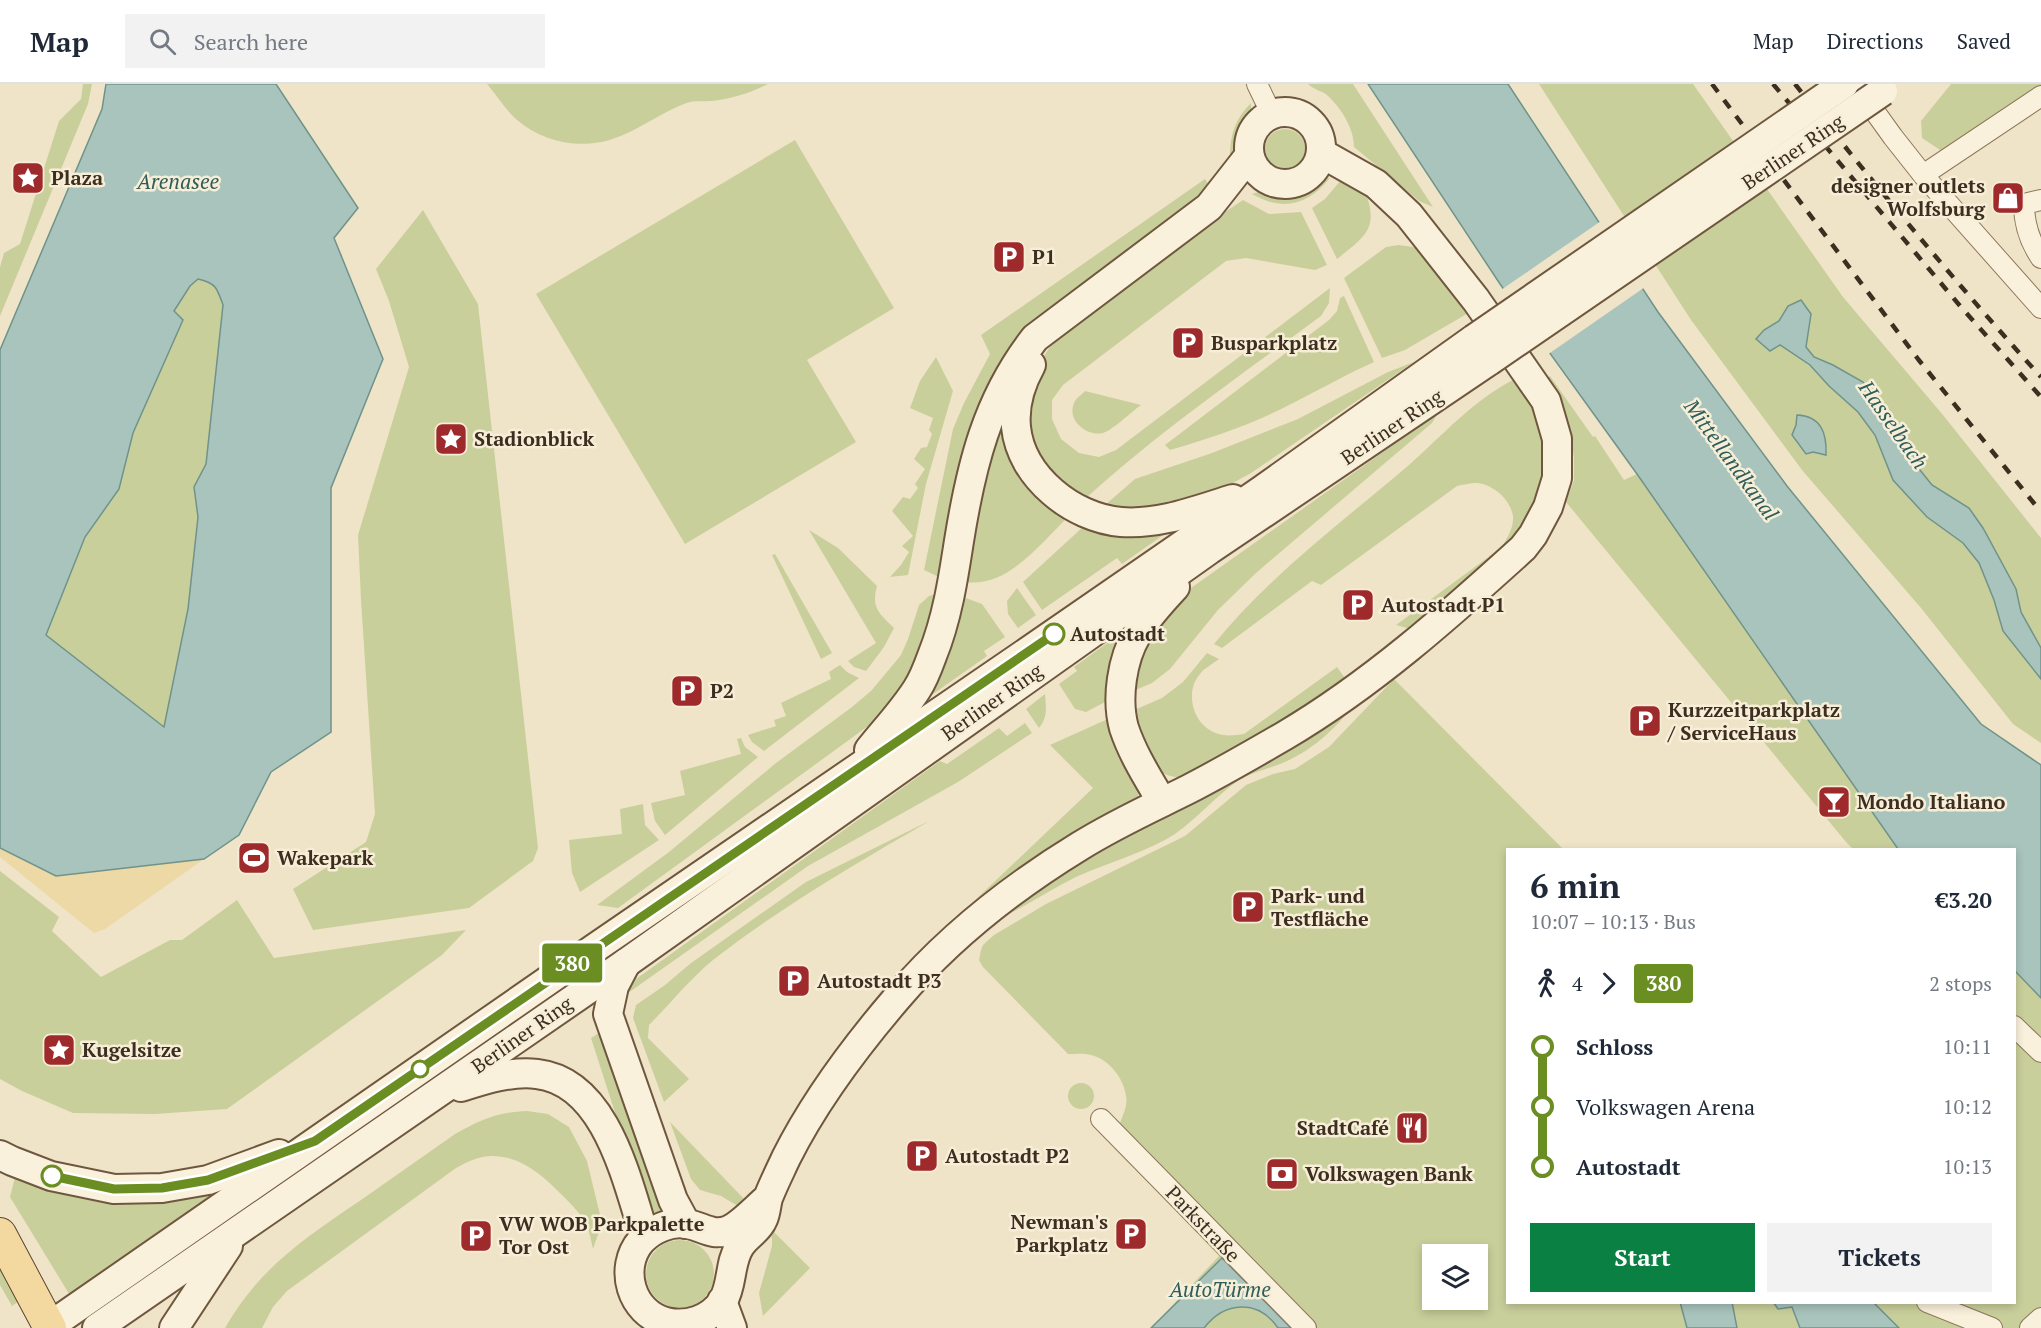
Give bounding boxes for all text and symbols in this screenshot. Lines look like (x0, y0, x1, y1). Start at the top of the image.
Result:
search box (125, 14, 545, 68)
text: Map (30, 23, 89, 60)
icon: search (146, 25, 179, 58)
text: Search here (194, 27, 308, 56)
text: Map (1753, 27, 1794, 55)
text: Directions (1827, 27, 1924, 55)
text: Saved (1957, 27, 2011, 55)
street label: Berliner Ring (1736, 107, 1849, 196)
place icon: Plaza (10, 160, 46, 196)
place label: Plaza (51, 164, 103, 191)
water label: Arenasee (135, 167, 220, 195)
place label: designer outlets Wolfsburg (1831, 172, 1986, 222)
shop icon: designer outlets Wolfsburg (1990, 180, 2026, 216)
parking icon: P1 (991, 239, 1027, 275)
place label: P1 (1032, 243, 1056, 270)
parking icon: Busparkplatz (1170, 325, 1206, 361)
place label: Busparkplatz (1211, 329, 1337, 356)
water label: Hasselbach (1853, 374, 1935, 474)
street label: Berliner Ring (1335, 382, 1448, 471)
water label: Mittellandkanal (1678, 393, 1785, 526)
place icon: Stadionblick (433, 421, 469, 457)
place label: Stadionblick (474, 425, 594, 452)
parking icon: Autostadt P1 (1340, 587, 1376, 623)
place label: Autostadt P1 (1381, 591, 1506, 618)
place label: Autostadt (1070, 620, 1165, 647)
marker: Autostadt (1043, 623, 1065, 645)
street label: Berliner Ring (936, 657, 1048, 746)
parking icon: P2 (669, 673, 705, 709)
place label: P2 (710, 677, 734, 704)
place label: Kurzzeitparkplatz / ServiceHaus (1667, 696, 1840, 746)
parking icon: Kurzzeitparkplatz / ServiceHaus (1627, 703, 1663, 739)
bar icon: Mondo Italiano (1816, 784, 1852, 820)
place label: Mondo Italiano (1857, 788, 2005, 815)
sports icon: Wakepark (236, 840, 272, 876)
place label: Wakepark (277, 844, 373, 871)
text: 6 min (1530, 864, 1620, 907)
place label: Park- und Testfläche (1271, 882, 1369, 932)
text: €3.20 (1936, 885, 1992, 914)
parking icon: Park- und Testfläche (1230, 889, 1266, 925)
text: 10:07 – 10:13 · Bus (1530, 908, 1696, 935)
line badge: 380 (538, 944, 606, 982)
text: 380 (554, 949, 590, 977)
parking icon: Autostadt P3 (776, 963, 812, 999)
place label: Autostadt P3 (817, 967, 942, 994)
icon: walk (1530, 967, 1563, 1000)
icon: forward (1592, 967, 1625, 1000)
text: 380 (1646, 969, 1681, 997)
text: 4 (1572, 970, 1583, 997)
text: 2 stops (1929, 970, 1992, 997)
street label: Berliner Ring (466, 990, 578, 1079)
place icon: Kugelsitze (41, 1032, 77, 1068)
text: Schloss (1576, 1032, 1653, 1061)
text: 10:11 (1943, 1033, 1992, 1060)
place label: Kugelsitze (82, 1036, 182, 1063)
unlabelled marker (411, 1060, 429, 1078)
text: Volkswagen Arena (1576, 1092, 1755, 1121)
text: 10:12 (1943, 1093, 1992, 1120)
restaurant icon: StadtCafé (1394, 1110, 1430, 1146)
place label: StadtCafé (1297, 1114, 1389, 1141)
parking icon: Autostadt P2 (904, 1138, 940, 1174)
place label: Autostadt P2 (945, 1142, 1070, 1169)
text: Autostadt (1576, 1152, 1681, 1181)
text: 10:13 (1943, 1153, 1992, 1180)
bank icon: Volkswagen Bank (1264, 1156, 1300, 1192)
place label: Volkswagen Bank (1305, 1160, 1473, 1187)
unlabelled marker (41, 1165, 63, 1187)
street label: Parkstraße (1160, 1179, 1247, 1268)
place label: Newman's Parkplatz (1011, 1208, 1108, 1258)
place label: VW WOB Parkpalette Tor Ost (499, 1210, 705, 1260)
parking icon: Newman's Parkplatz (1113, 1216, 1149, 1252)
parking icon: VW WOB Parkpalette Tor Ost (458, 1218, 494, 1254)
button: Start (1530, 1223, 1755, 1292)
button: Tickets (1767, 1223, 1992, 1292)
map controls (1422, 1244, 1488, 1310)
button: layers (1422, 1244, 1488, 1310)
water label: AutoTürme (1167, 1275, 1271, 1303)

